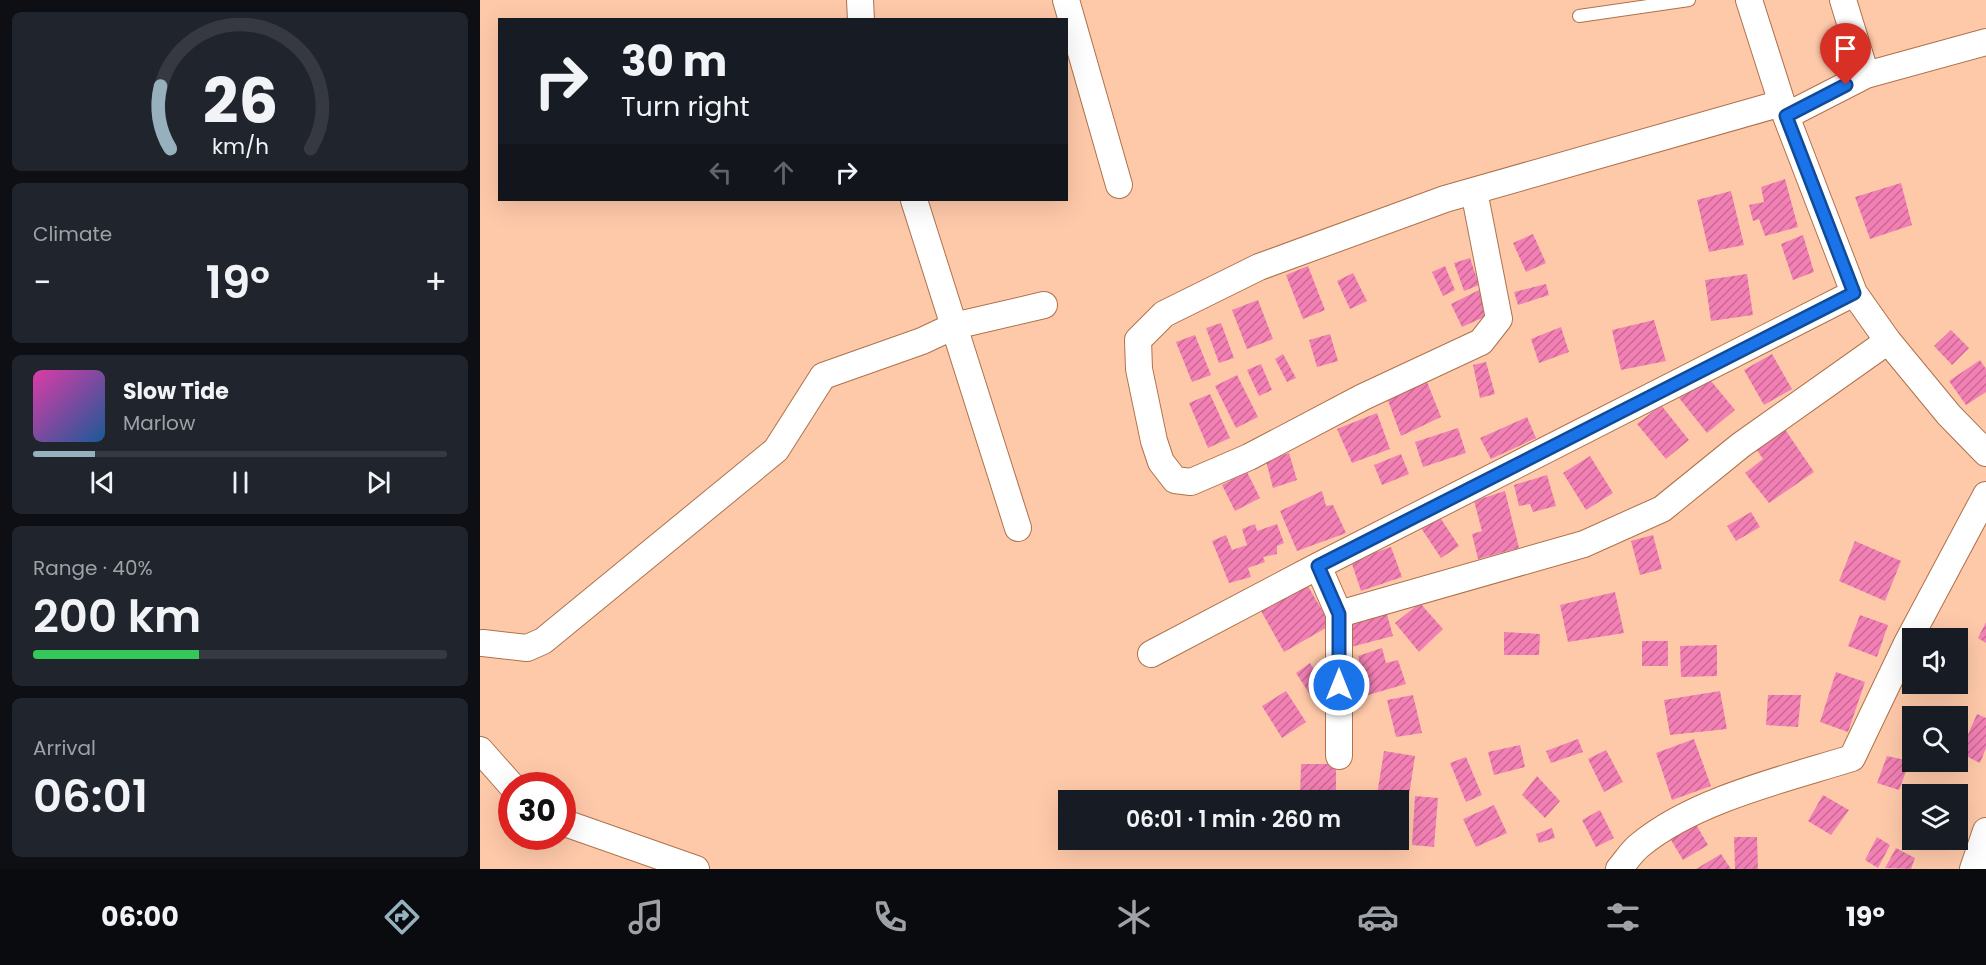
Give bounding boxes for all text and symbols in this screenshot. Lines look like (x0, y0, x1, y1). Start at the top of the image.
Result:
pin (1820, 23, 1871, 85)
text: 30 m (621, 32, 727, 91)
icon: arrive (1829, 32, 1862, 65)
icon: right (522, 42, 600, 120)
text: 26 (202, 57, 278, 145)
text: Turn right (621, 88, 750, 125)
text: km/h (211, 131, 269, 162)
icon: left (704, 156, 737, 189)
icon: ahead (767, 156, 800, 189)
icon: right (830, 156, 863, 189)
text: Climate (33, 220, 112, 248)
text: 19° (206, 251, 270, 314)
text: − (33, 259, 51, 306)
text: + (424, 259, 447, 306)
text: Slow Tide (123, 376, 229, 407)
text: Marlow (123, 409, 195, 437)
icon: previous (86, 466, 119, 499)
icon: pause (224, 466, 257, 499)
icon: next (362, 466, 395, 499)
text: Range · 40% (33, 554, 153, 582)
text: 200 km (33, 585, 201, 648)
map controls (1902, 628, 1968, 850)
button: sound (1902, 628, 1968, 694)
position arrow (1307, 653, 1371, 717)
button: search (1902, 706, 1968, 772)
text: Arrival (33, 734, 96, 762)
text: 06:01 (33, 765, 148, 828)
speed limit sign: 30 (498, 772, 576, 850)
button: layers (1902, 784, 1968, 850)
text: 06:01 · 1 min · 260 m (1126, 804, 1341, 835)
icon: directions (381, 896, 423, 938)
icon: music (625, 896, 667, 938)
icon: phone (869, 896, 911, 938)
icon: climate (1113, 896, 1155, 938)
icon: car (1357, 896, 1399, 938)
icon: filters (1602, 896, 1644, 938)
text: 06:00 (101, 898, 179, 935)
text: 19° (1846, 898, 1885, 935)

